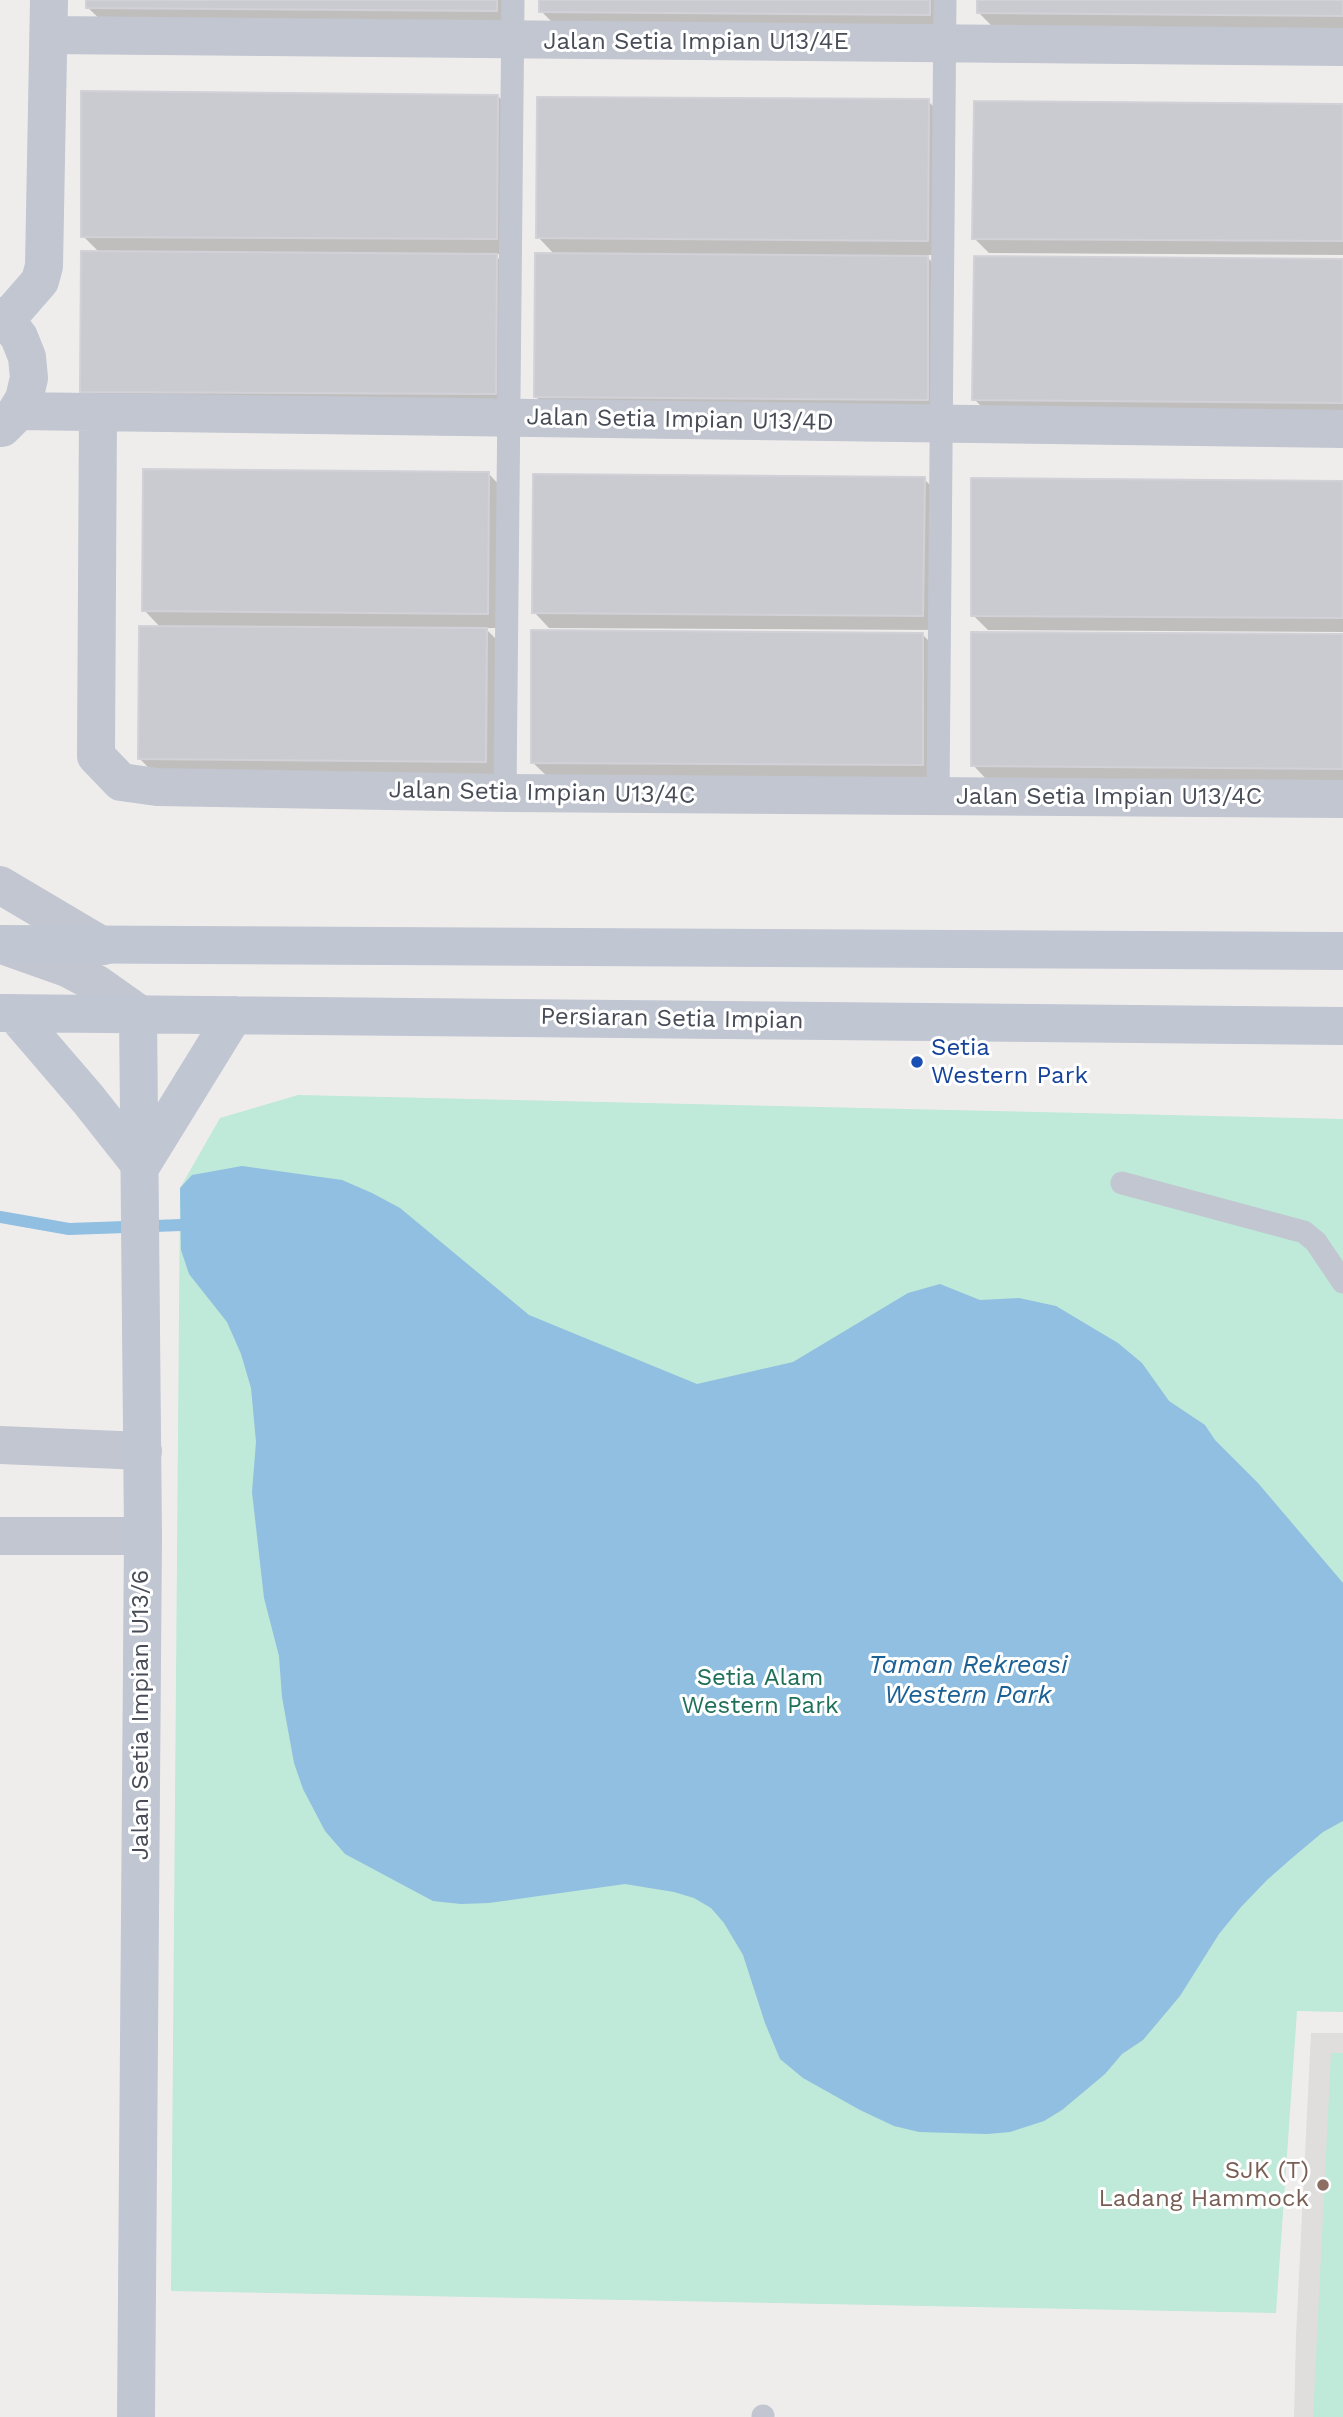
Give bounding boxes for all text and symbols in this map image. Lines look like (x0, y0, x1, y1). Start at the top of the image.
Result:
street label: Jalan Setia Impian U13/4E (543, 28, 849, 56)
street label: Jalan Setia Impian U13/4D (526, 403, 834, 437)
street label: Jalan Setia Impian U13/4C (388, 776, 696, 810)
street label: Jalan Setia Impian U13/4C (956, 783, 1262, 811)
street label: Persiaran Setia Impian (540, 1002, 804, 1036)
place label: Setia Western Park (931, 1034, 1088, 1090)
marker: Setia Western Park (909, 1054, 925, 1070)
street label: Jalan Setia Impian U13/6 (127, 1570, 155, 1860)
water label: Taman Rekreasi Western Park (868, 1649, 1068, 1710)
park label: Setia Alam Western Park (681, 1664, 839, 1720)
place label: SJK (T) Ladang Hammock (1098, 2157, 1309, 2213)
marker: SJK (T) Ladang Hammock (1315, 2177, 1331, 2193)

